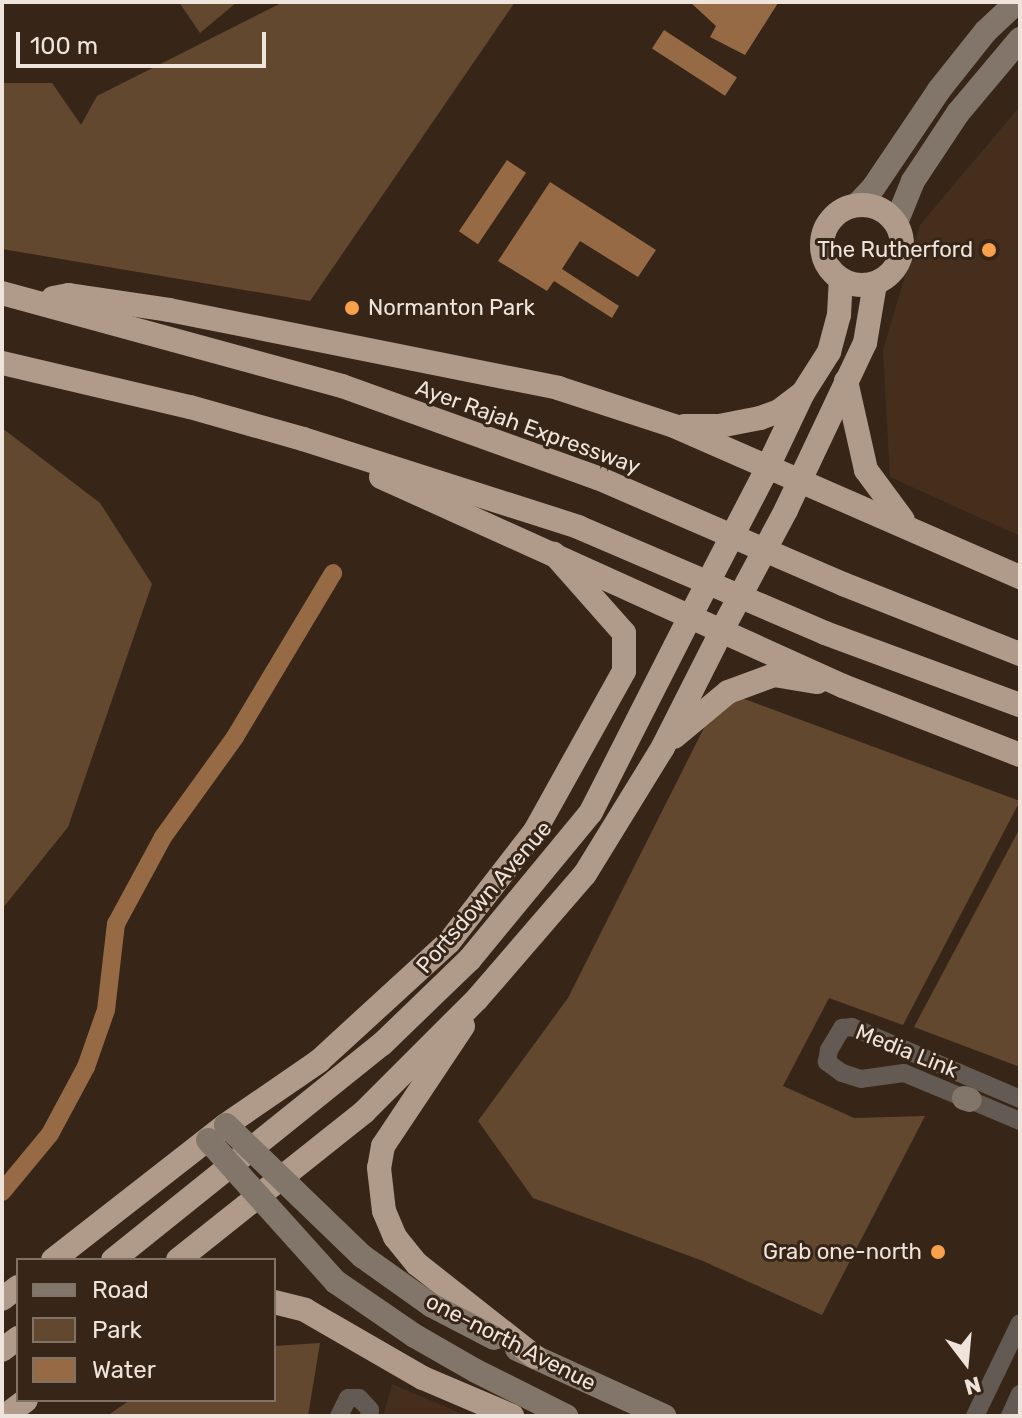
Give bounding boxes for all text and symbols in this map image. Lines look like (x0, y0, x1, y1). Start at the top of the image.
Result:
scale bar (20, 16, 270, 66)
text: 100 m (30, 32, 98, 60)
place label: The Rutherford (817, 237, 973, 263)
marker: The Rutherford (980, 241, 998, 259)
place label: Normanton Park (368, 295, 535, 321)
marker: Normanton Park (343, 299, 361, 317)
street label: Ayer Rajah Expressway (412, 374, 644, 480)
street label: Portsdown Avenue (411, 815, 557, 979)
street label: Media Link (852, 1019, 962, 1083)
place label: Grab one-north (763, 1239, 922, 1265)
marker: Grab one-north (929, 1243, 947, 1261)
legend (16, 1258, 276, 1402)
text: Road (92, 1276, 149, 1304)
street label: one-north Avenue (421, 1288, 601, 1396)
text: Park (92, 1316, 142, 1344)
north arrow (926, 1322, 1006, 1402)
text: Water (92, 1356, 156, 1384)
text: N (961, 1370, 984, 1401)

